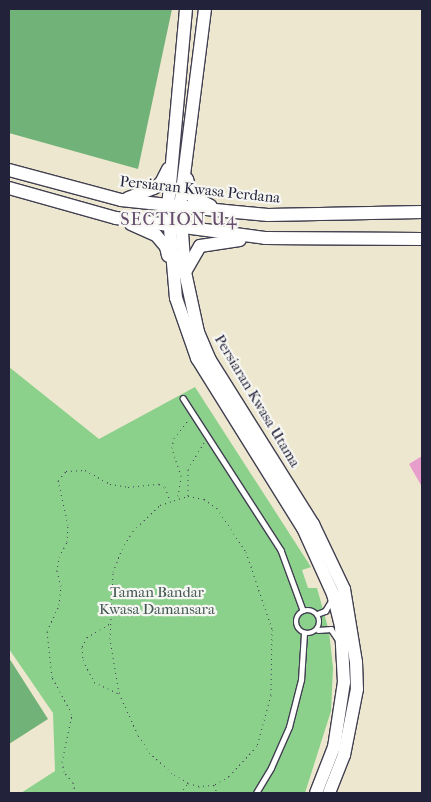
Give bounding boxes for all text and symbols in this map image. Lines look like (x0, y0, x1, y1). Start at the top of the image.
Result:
street label: Persiaran Kwasa Perdana (119, 173, 281, 207)
district label: SECTION U4 (119, 209, 239, 231)
street label: Persiaran Kwasa Utama (210, 331, 304, 471)
park label: Taman Bandar Kwasa Damansara (99, 583, 215, 618)

